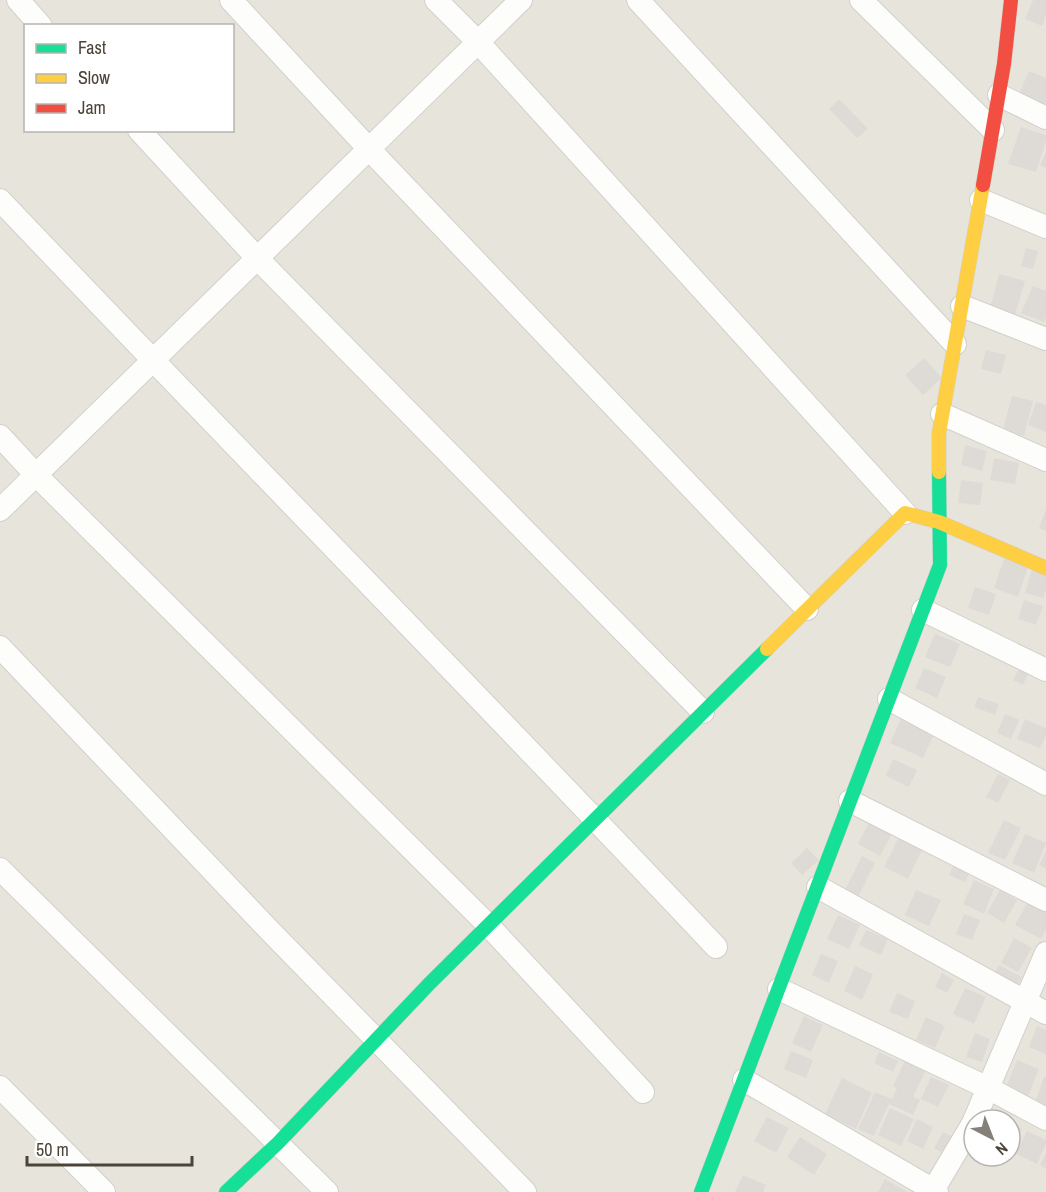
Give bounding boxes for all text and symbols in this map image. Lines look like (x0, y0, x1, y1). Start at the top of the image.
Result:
legend (24, 24, 234, 132)
text: Fast (78, 35, 106, 60)
text: Slow (78, 65, 110, 90)
text: Jam (78, 95, 106, 120)
north arrow (962, 1108, 1022, 1168)
scale bar (27, 1129, 192, 1167)
text: 50 m (36, 1137, 69, 1162)
text: N (991, 1138, 1013, 1160)

